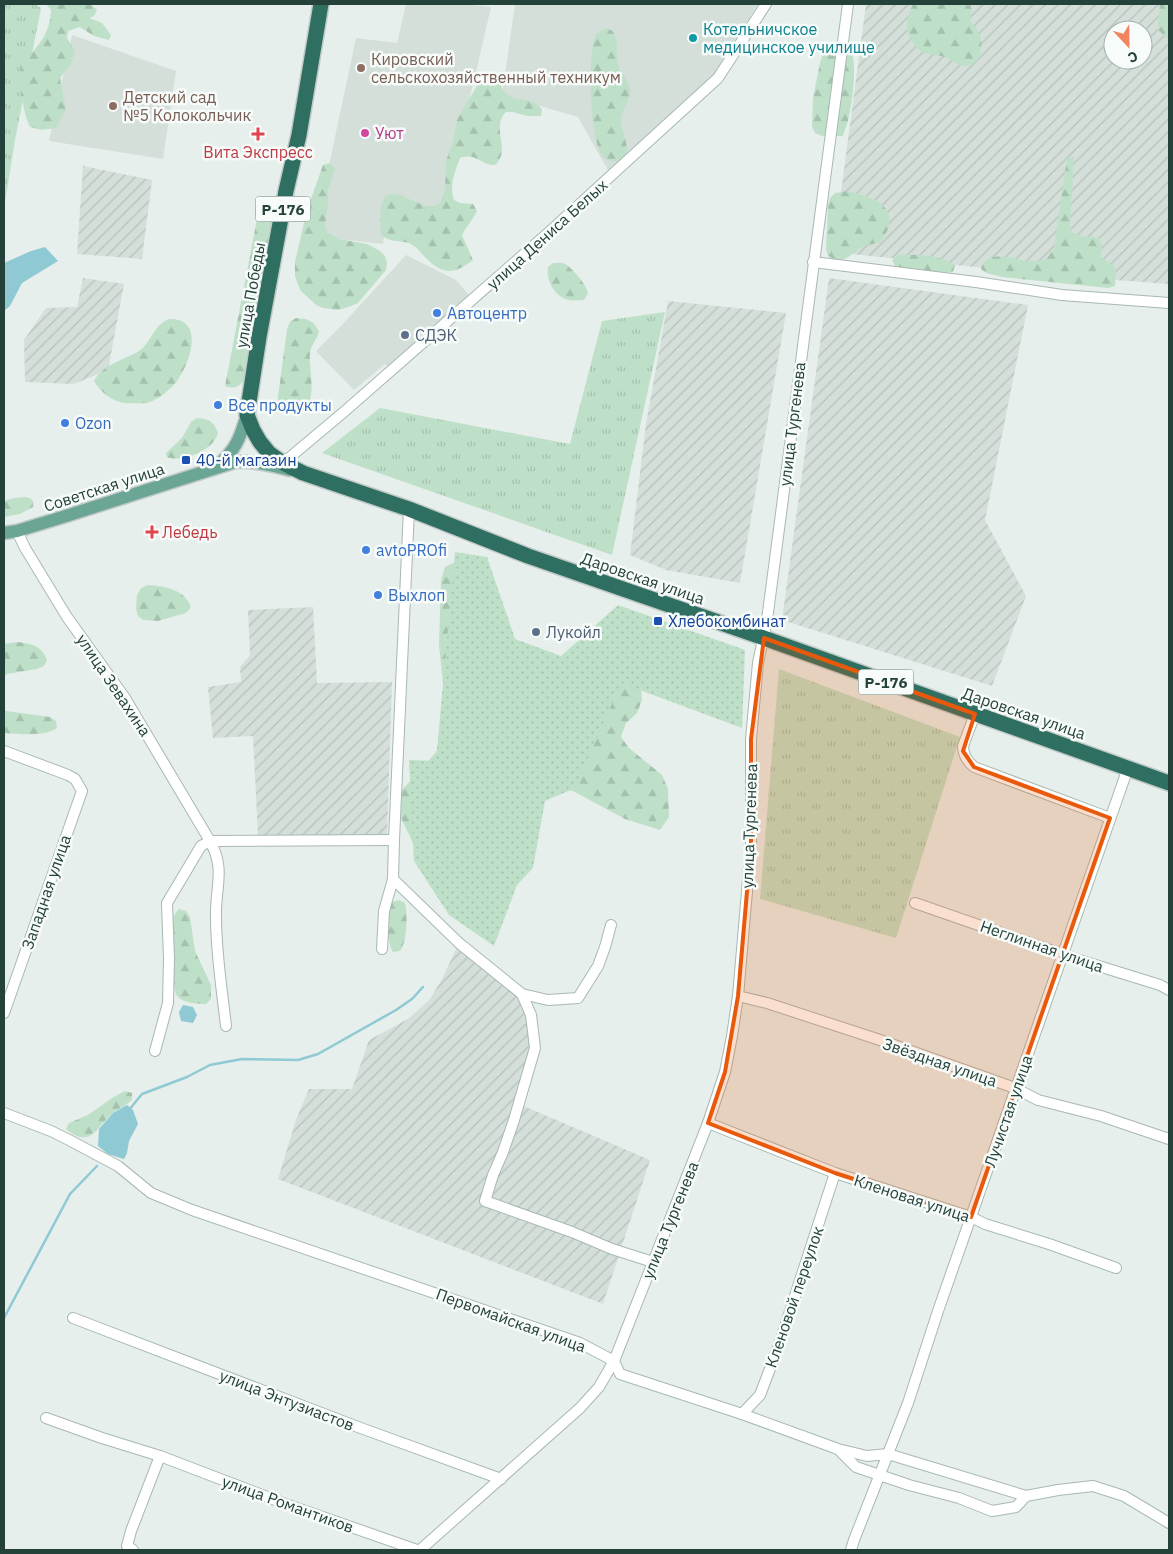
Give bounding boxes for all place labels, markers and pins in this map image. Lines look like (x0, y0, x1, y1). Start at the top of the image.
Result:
place label: Котельничское медицинское училище (703, 19, 875, 57)
marker: Котельничское медицинское училище (687, 32, 699, 44)
place label: Кировский сельскохозяйственный техникум (371, 49, 621, 87)
marker: Кировский сельскохозяйственный техникум (355, 62, 367, 74)
place label: Детский сад №5 Колокольчик (123, 87, 251, 125)
marker: Детский сад №5 Колокольчик (107, 100, 119, 112)
place label: Уют (375, 123, 404, 143)
marker: Уют (359, 127, 371, 139)
marker: Вита Экспресс (252, 128, 264, 140)
place label: Вита Экспресс (203, 142, 313, 162)
place label: Автоцентр (447, 303, 527, 323)
marker: Автоцентр (431, 307, 443, 319)
place label: СДЭК (415, 325, 457, 345)
marker: СДЭК (399, 329, 411, 341)
place label: Все продукты (228, 395, 332, 415)
marker: Все продукты (212, 399, 224, 411)
place label: Ozon (75, 413, 112, 433)
marker: Ozon (59, 417, 71, 429)
place label: 40-й магазин (196, 450, 297, 470)
marker: 40-й магазин (180, 454, 192, 466)
place label: Лебедь (162, 522, 218, 542)
marker: Лебедь (146, 526, 158, 538)
place label: avtoPROfi (376, 540, 447, 560)
marker: avtoPROfi (360, 544, 372, 556)
place label: Выхлоп (388, 585, 445, 605)
marker: Выхлоп (372, 589, 384, 601)
place label: Хлебокомбинат (668, 611, 786, 631)
marker: Хлебокомбинат (652, 615, 664, 627)
place label: Лукойл (546, 622, 601, 642)
marker: Лукойл (530, 626, 542, 638)

